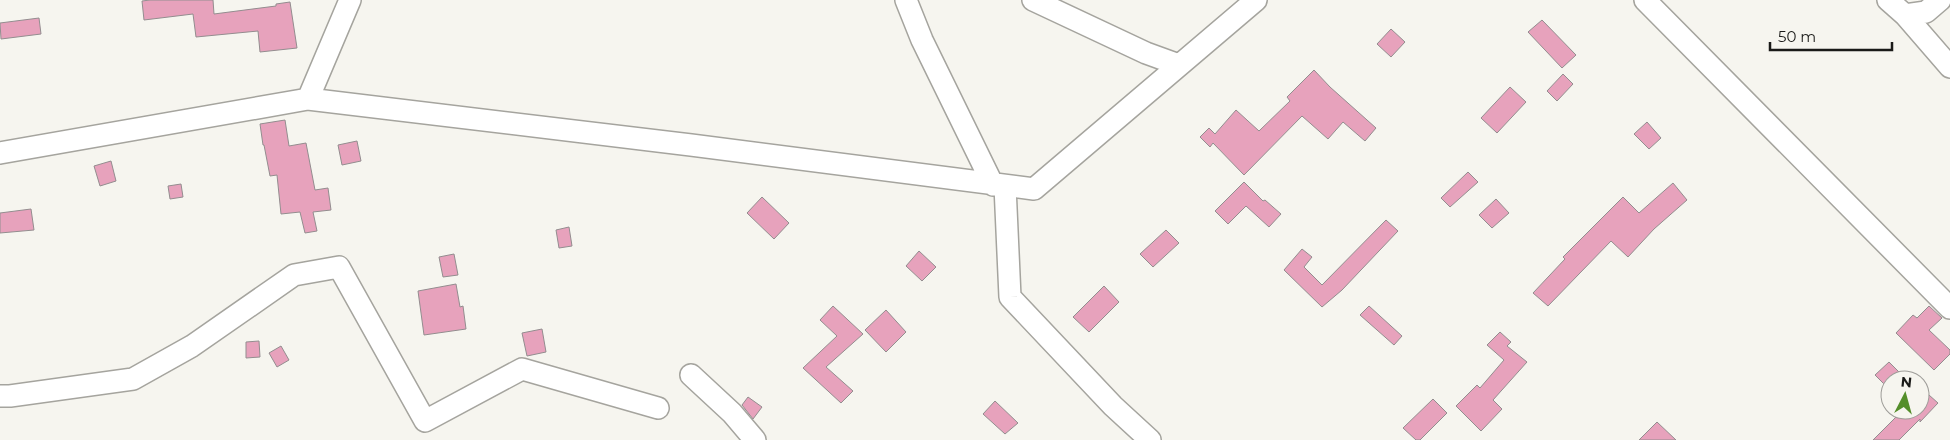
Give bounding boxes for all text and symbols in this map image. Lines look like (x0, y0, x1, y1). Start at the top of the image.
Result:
scale bar (1770, 20, 1892, 52)
text: 50 m (1778, 27, 1816, 46)
north arrow (1880, 370, 1930, 420)
text: N (1900, 373, 1913, 392)

